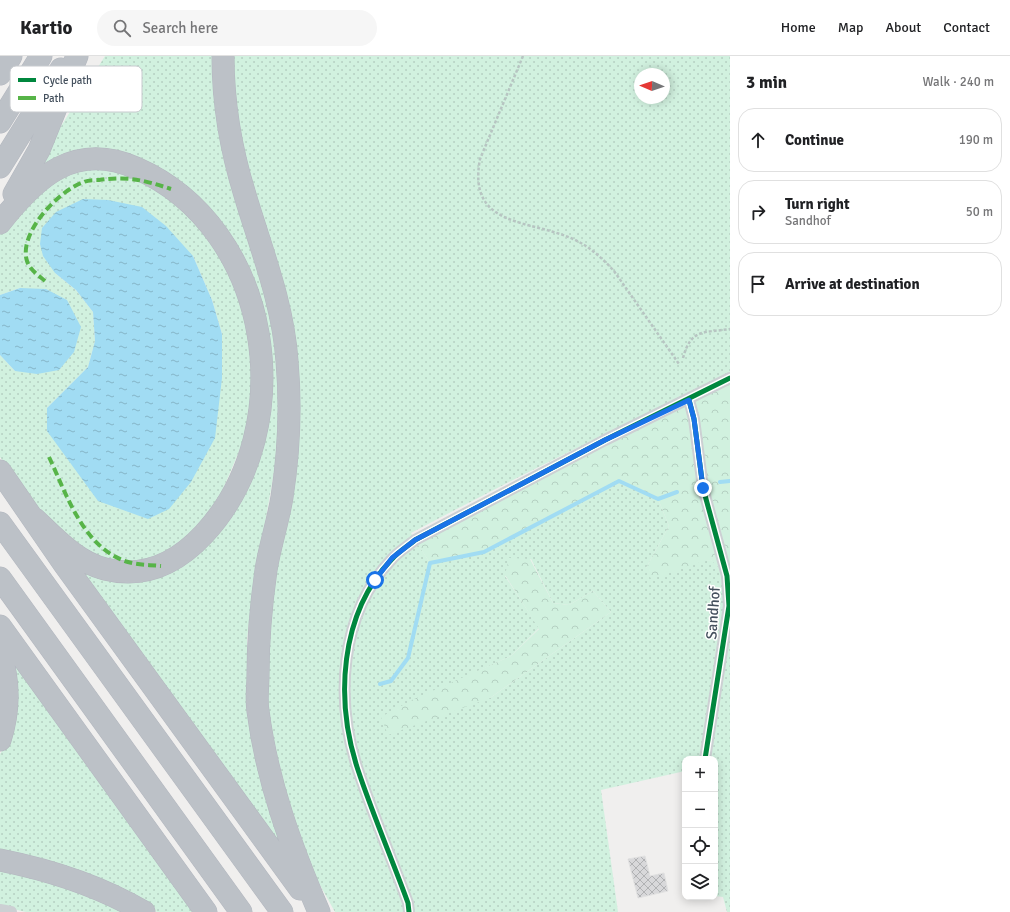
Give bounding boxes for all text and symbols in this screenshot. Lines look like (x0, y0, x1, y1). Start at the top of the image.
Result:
search box (97, 10, 377, 46)
text: Kartio (20, 16, 73, 40)
icon: search (111, 17, 133, 39)
text: Search here (143, 19, 218, 37)
text: Home (781, 19, 816, 36)
text: Map (838, 19, 863, 36)
text: About (885, 19, 921, 36)
text: Contact (943, 19, 990, 36)
legend (10, 66, 142, 112)
north arrow (634, 68, 670, 104)
text: 3 min (746, 72, 787, 93)
text: Cycle path (43, 74, 92, 87)
text: Walk · 240 m (923, 74, 994, 90)
text: Path (43, 92, 64, 105)
icon: ahead (747, 129, 769, 151)
text: Continue (785, 131, 844, 149)
text: 190 m (959, 132, 993, 148)
text: Turn right (785, 195, 850, 213)
icon: right (747, 201, 769, 223)
text: 50 m (966, 204, 993, 220)
text: Sandhof (785, 213, 831, 229)
icon: arrive (747, 273, 769, 295)
text: Arrive at destination (785, 275, 920, 293)
route end (694, 479, 712, 497)
route start (366, 571, 384, 589)
street label: Sandhof (702, 585, 724, 640)
map controls (682, 756, 718, 900)
button: + (682, 756, 718, 792)
button: − (682, 792, 718, 828)
button: locate (682, 828, 718, 864)
button: layers (682, 864, 718, 900)

